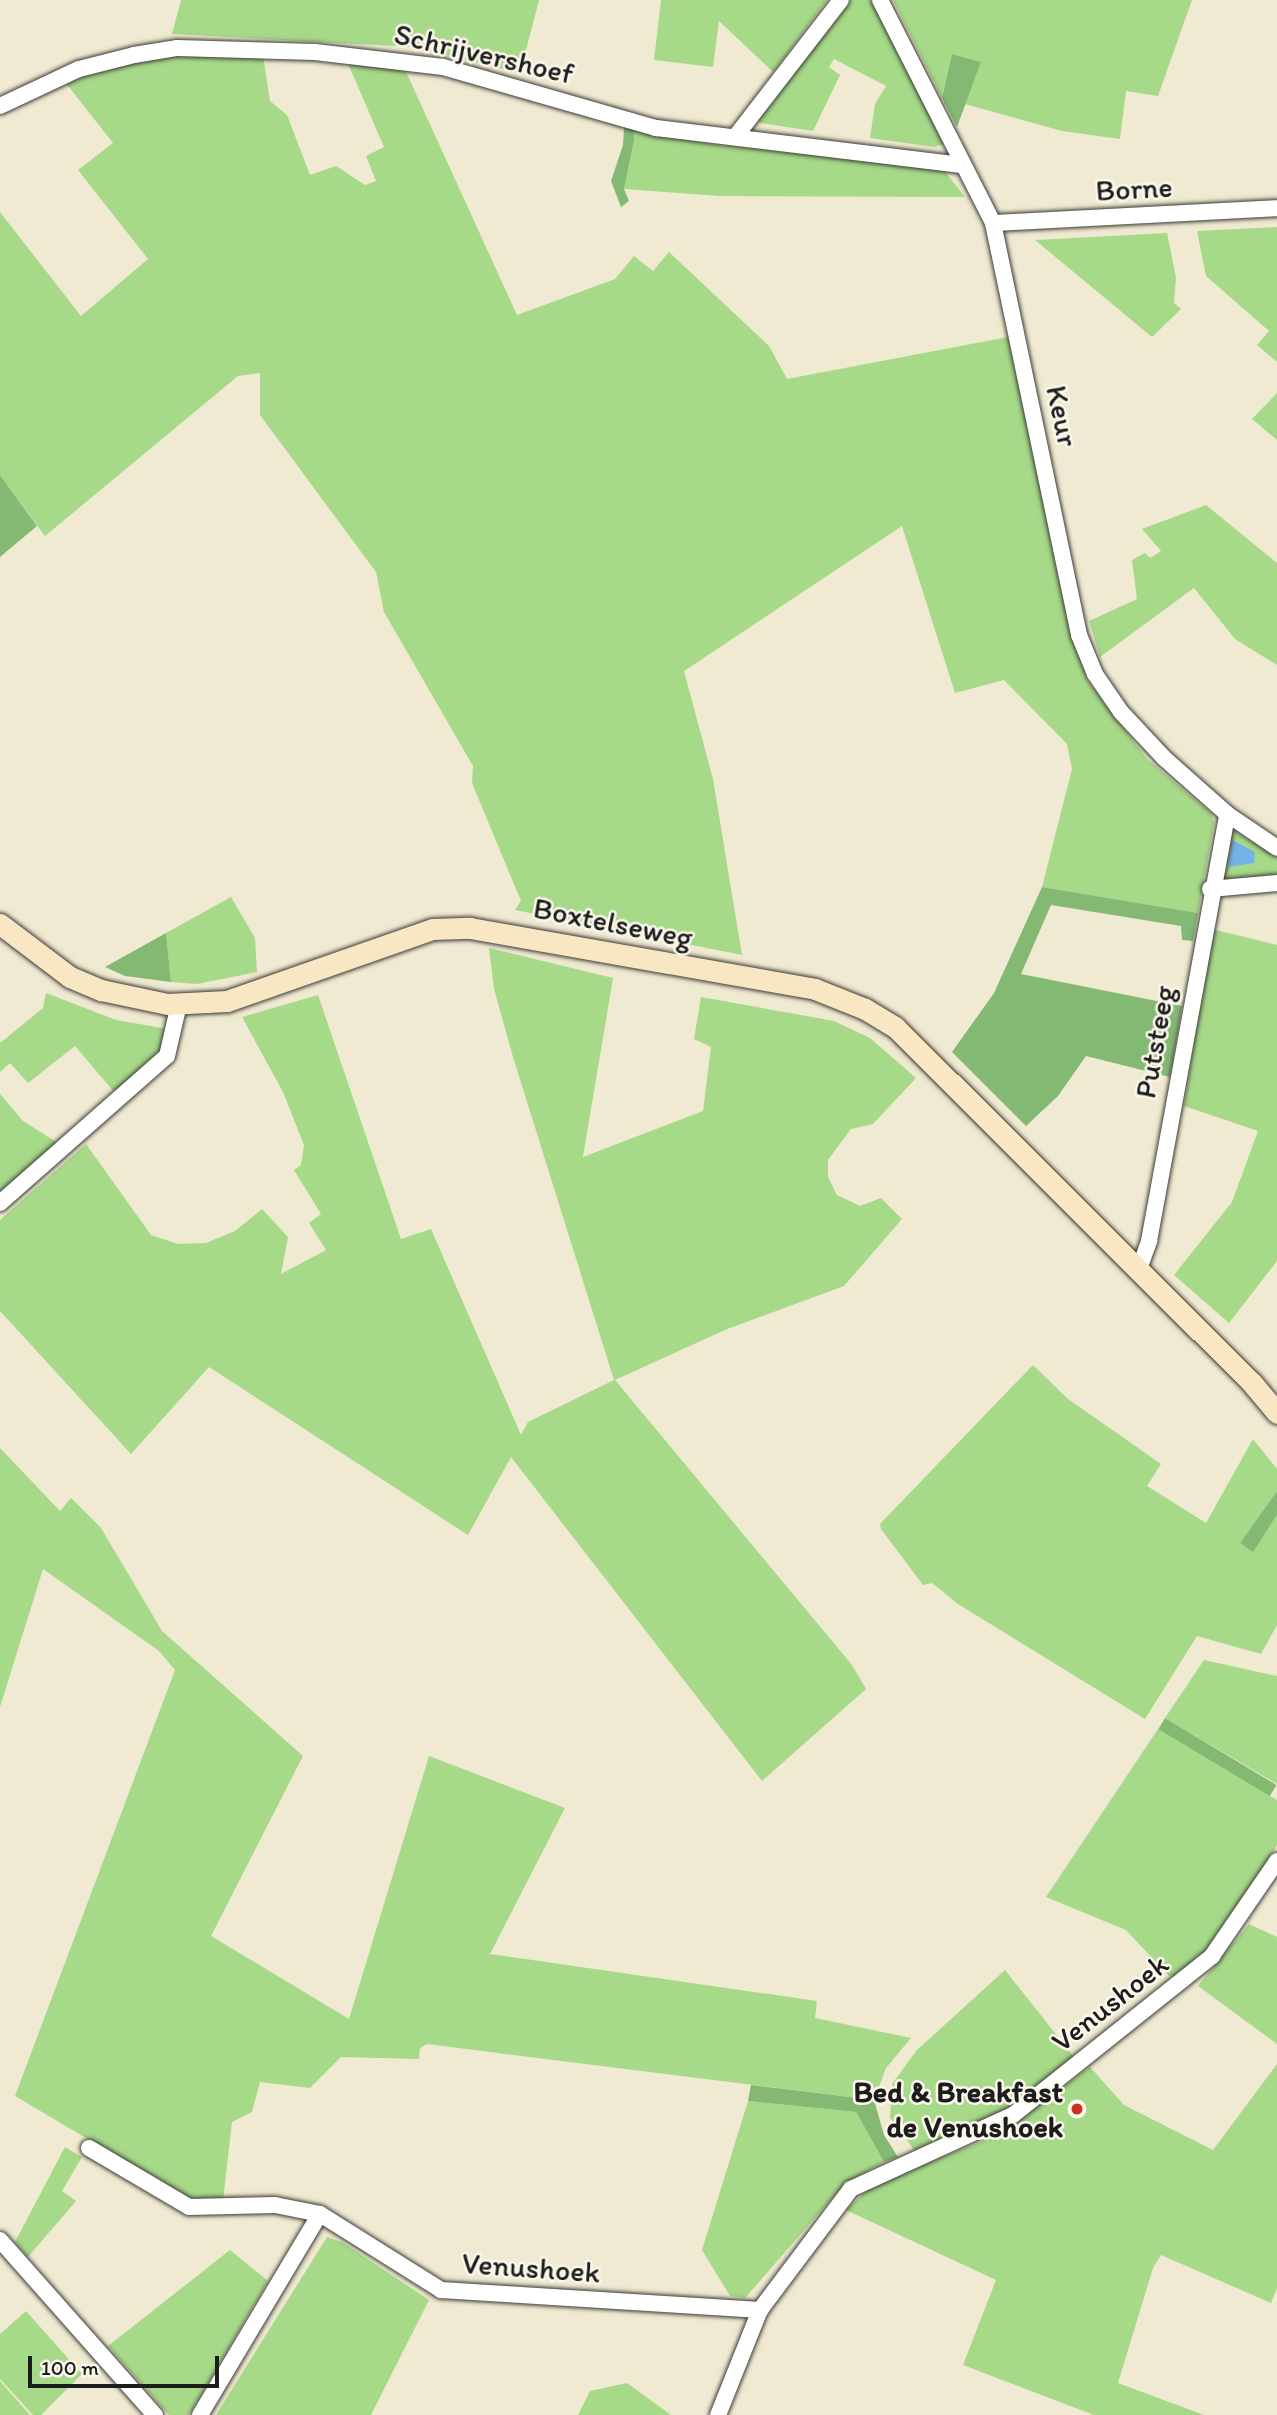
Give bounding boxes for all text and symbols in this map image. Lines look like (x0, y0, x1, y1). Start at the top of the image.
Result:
street label: Schrijvershoef (391, 16, 577, 92)
street label: Borne (1095, 169, 1173, 209)
street label: Keur (1038, 382, 1086, 450)
street label: Boxtelseweg (530, 890, 696, 956)
street label: Putsteeg (1127, 983, 1183, 1101)
street label: Venushoek (1044, 1946, 1176, 2060)
place label: Bed & Breakfast de Venushoek (853, 2074, 1063, 2144)
marker: Bed & Breakfast de Venushoek (1069, 2101, 1085, 2117)
street label: Venushoek (461, 2245, 601, 2291)
scale bar (32, 2342, 222, 2386)
text: 100 m (41, 2355, 99, 2380)

